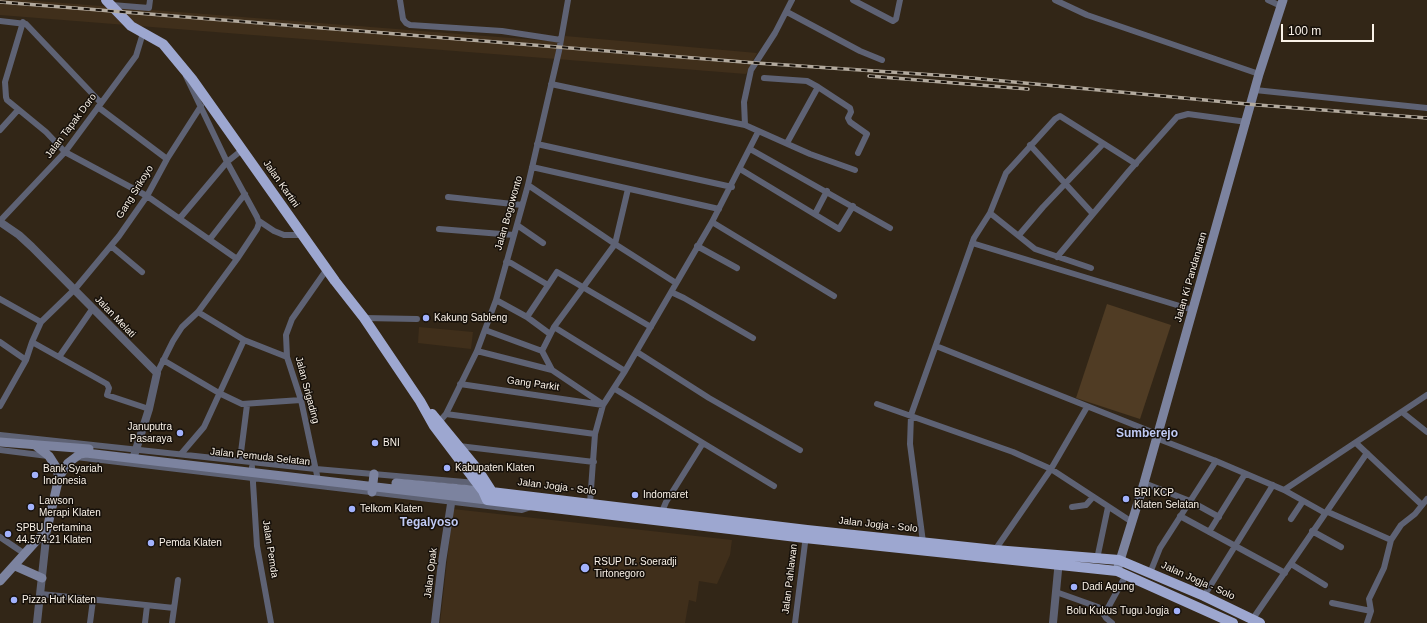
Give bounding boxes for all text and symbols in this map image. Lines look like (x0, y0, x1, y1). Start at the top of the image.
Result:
scale bar (1283, 16, 1376, 42)
text: 100 m (1288, 24, 1321, 38)
street label: Jalan Tapak Doro (43, 91, 99, 161)
street label: Jalan Kartini (260, 158, 302, 210)
street label: Gang Srikoyo (114, 163, 156, 221)
street label: Jalan Bogowonto (493, 174, 525, 252)
street label: Jalan Ki Pandanaran (1172, 231, 1210, 323)
street label: Jalan Melati (92, 294, 138, 340)
place label: Kakung Sableng (434, 312, 507, 324)
marker: Kakung Sableng (421, 313, 431, 323)
street label: Jalan Srigading (292, 355, 322, 425)
street label: Gang Parkit (506, 374, 560, 394)
place label: Januputra Pasaraya (128, 421, 172, 444)
district label: Sumberejo (1116, 427, 1178, 441)
marker: Januputra Pasaraya (175, 428, 185, 438)
place label: BNI (383, 437, 400, 449)
marker: BNI (370, 438, 380, 448)
street label: Jalan Pemuda Selatan (209, 446, 311, 468)
place label: Kabupaten Klaten (455, 462, 535, 474)
place label: Bank Syariah Indonesia (43, 463, 102, 486)
marker: Kabupaten Klaten (442, 463, 452, 473)
marker: Bank Syariah Indonesia (30, 470, 40, 480)
street label: Jalan Jogja - Solo (517, 476, 597, 498)
place label: BRI KCP Klaten Selatan (1134, 487, 1199, 510)
place label: Indomaret (643, 489, 688, 501)
marker: Indomaret (630, 490, 640, 500)
marker: BRI KCP Klaten Selatan (1121, 494, 1131, 504)
place label: Lawson Merapi Klaten (39, 495, 101, 518)
marker: Lawson Merapi Klaten (26, 502, 36, 512)
place label: Telkom Klaten (360, 503, 423, 515)
marker: Telkom Klaten (347, 504, 357, 514)
street label: Jalan Jogja - Solo (838, 515, 918, 535)
district label: Tegalyoso (400, 516, 458, 530)
street label: Jalan Pemda (260, 519, 280, 579)
place label: SPBU Pertamina 44.574.21 Klaten (16, 522, 92, 546)
marker: SPBU Pertamina 44.574.21 Klaten (3, 529, 13, 539)
place label: Pemda Klaten (159, 537, 222, 549)
marker: Pemda Klaten (146, 538, 156, 548)
street label: Jalan Pahlawan (780, 543, 800, 615)
street label: Jalan Opak (422, 547, 440, 599)
place label: RSUP Dr. Soeradji Tirtonegoro (594, 556, 677, 580)
street label: Jalan Jogja - Solo (1159, 559, 1237, 603)
marker: RSUP Dr. Soeradji Tirtonegoro (579, 562, 591, 574)
place label: Dadi Agung (1082, 581, 1134, 593)
marker: Dadi Agung (1069, 582, 1079, 592)
place label: Pizza Hut Klaten (22, 594, 96, 606)
marker: Pizza Hut Klaten (9, 595, 19, 605)
place label: Bolu Kukus Tugu Jogja (1067, 605, 1169, 617)
marker: Bolu Kukus Tugu Jogja (1172, 606, 1182, 616)

